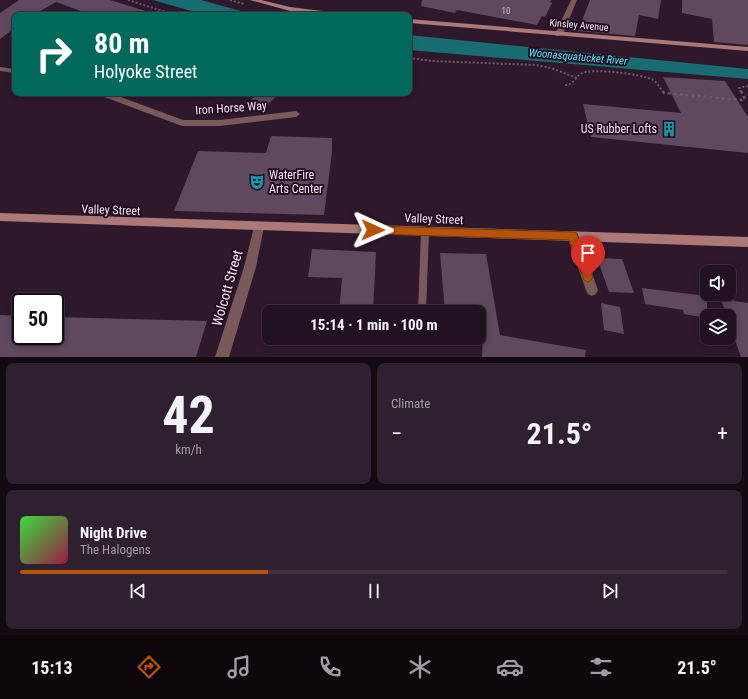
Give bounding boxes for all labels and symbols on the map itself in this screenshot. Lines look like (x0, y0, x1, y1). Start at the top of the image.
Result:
house number: 10 (502, 6, 510, 16)
street label: Kinsley Avenue (549, 17, 609, 33)
water label: Woonasquatucket River (528, 46, 629, 68)
street label: Iron Horse Way (195, 99, 267, 117)
building icon: US Rubber Lofts (660, 120, 678, 138)
place label: US Rubber Lofts (581, 122, 657, 136)
place label: WaterFire Arts Center (269, 168, 323, 196)
theatre icon: WaterFire Arts Center (248, 173, 266, 191)
street label: Valley Street (81, 202, 141, 218)
position arrow (352, 209, 394, 251)
street label: Valley Street (404, 211, 464, 227)
pin (571, 236, 605, 277)
street label: Wolcott Street (208, 248, 246, 328)
speed limit sign: 50 (12, 293, 64, 345)

